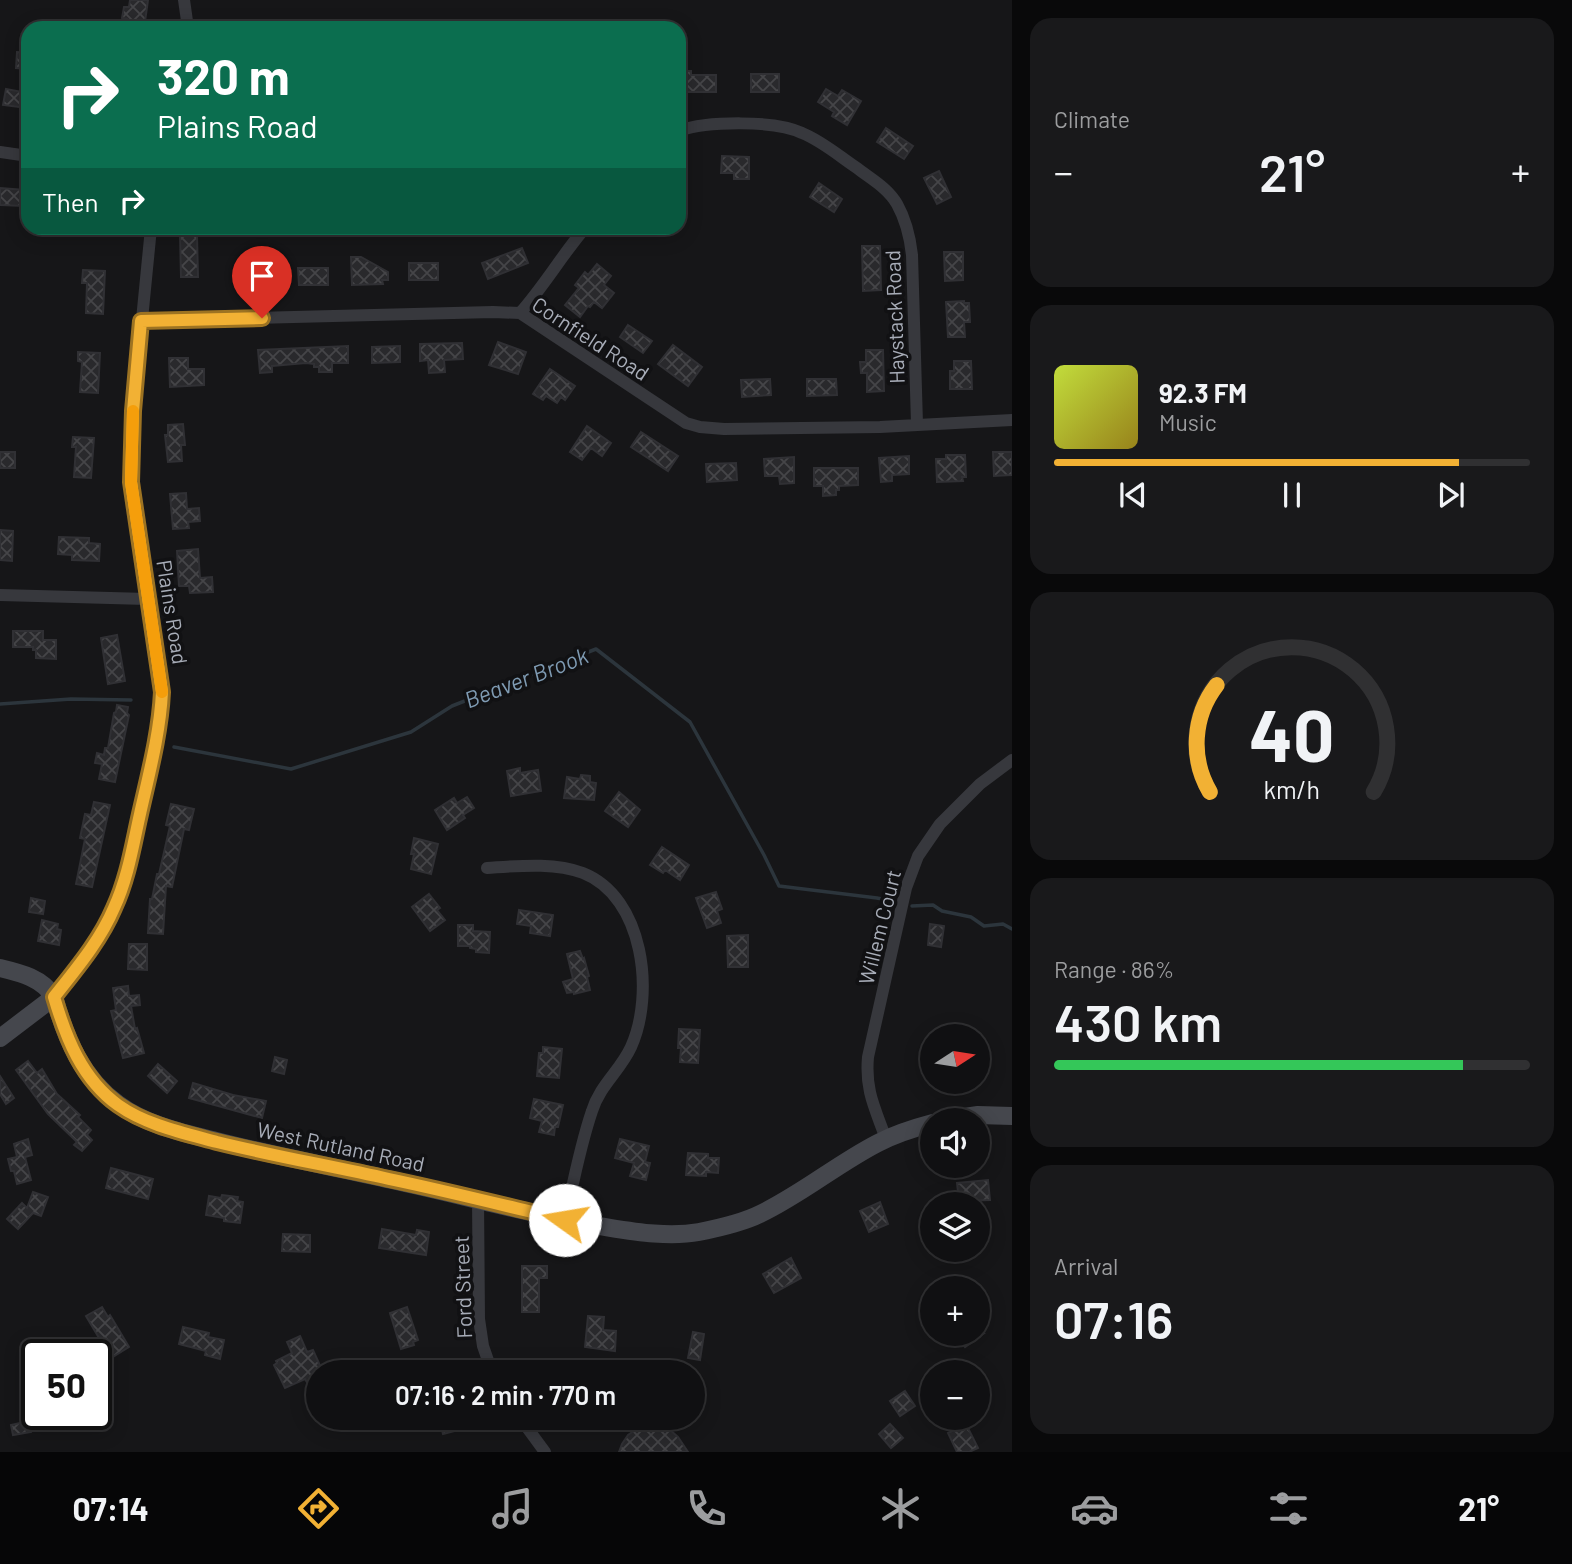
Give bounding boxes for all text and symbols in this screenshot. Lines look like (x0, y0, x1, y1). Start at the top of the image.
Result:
text: 320 m (157, 46, 290, 105)
icon: right (42, 49, 133, 140)
text: Climate (1054, 105, 1130, 133)
text: Plains Road (157, 106, 318, 144)
text: 21° (1259, 140, 1325, 202)
text: − (1054, 148, 1073, 194)
text: + (1511, 148, 1530, 194)
icon: right (113, 182, 151, 220)
text: Then (42, 186, 99, 217)
pin (232, 246, 292, 318)
street label: Haystack Road (879, 250, 909, 384)
icon: arrive (243, 257, 281, 295)
street label: Cornfield Road (528, 291, 654, 385)
text: 92.3 FM (1159, 377, 1247, 408)
text: Music (1159, 408, 1217, 436)
icon: previous (1114, 476, 1152, 514)
icon: pause (1273, 476, 1311, 514)
icon: next (1432, 476, 1470, 514)
street label: Plains Road (152, 558, 194, 666)
water label: Beaver Brook (460, 641, 592, 713)
text: 40 (1249, 689, 1335, 777)
text: km/h (1264, 774, 1320, 804)
street label: Willem Court (853, 867, 905, 987)
text: Range · 86% (1054, 955, 1174, 983)
text: 430 km (1054, 990, 1222, 1052)
north arrow (920, 1024, 990, 1094)
map controls (920, 1024, 990, 1430)
button: sound (920, 1108, 990, 1178)
street label: West Rutland Road (255, 1116, 427, 1176)
position arrow (528, 1183, 602, 1257)
button: layers (920, 1192, 990, 1262)
street label: Ford Street (448, 1235, 476, 1339)
text: Arrival (1054, 1252, 1118, 1280)
button: + (920, 1276, 990, 1346)
text: 07:16 (1054, 1287, 1173, 1349)
speed limit sign: 50 (21, 1339, 112, 1430)
button: − (920, 1360, 990, 1430)
text: 07:16 · 2 min · 770 m (395, 1379, 616, 1410)
icon: directions (294, 1484, 343, 1533)
icon: music (488, 1484, 537, 1533)
icon: phone (682, 1484, 731, 1533)
icon: climate (876, 1484, 925, 1533)
icon: car (1070, 1484, 1119, 1533)
icon: filters (1264, 1484, 1313, 1533)
text: 07:14 (73, 1489, 149, 1527)
text: 21° (1458, 1489, 1499, 1527)

